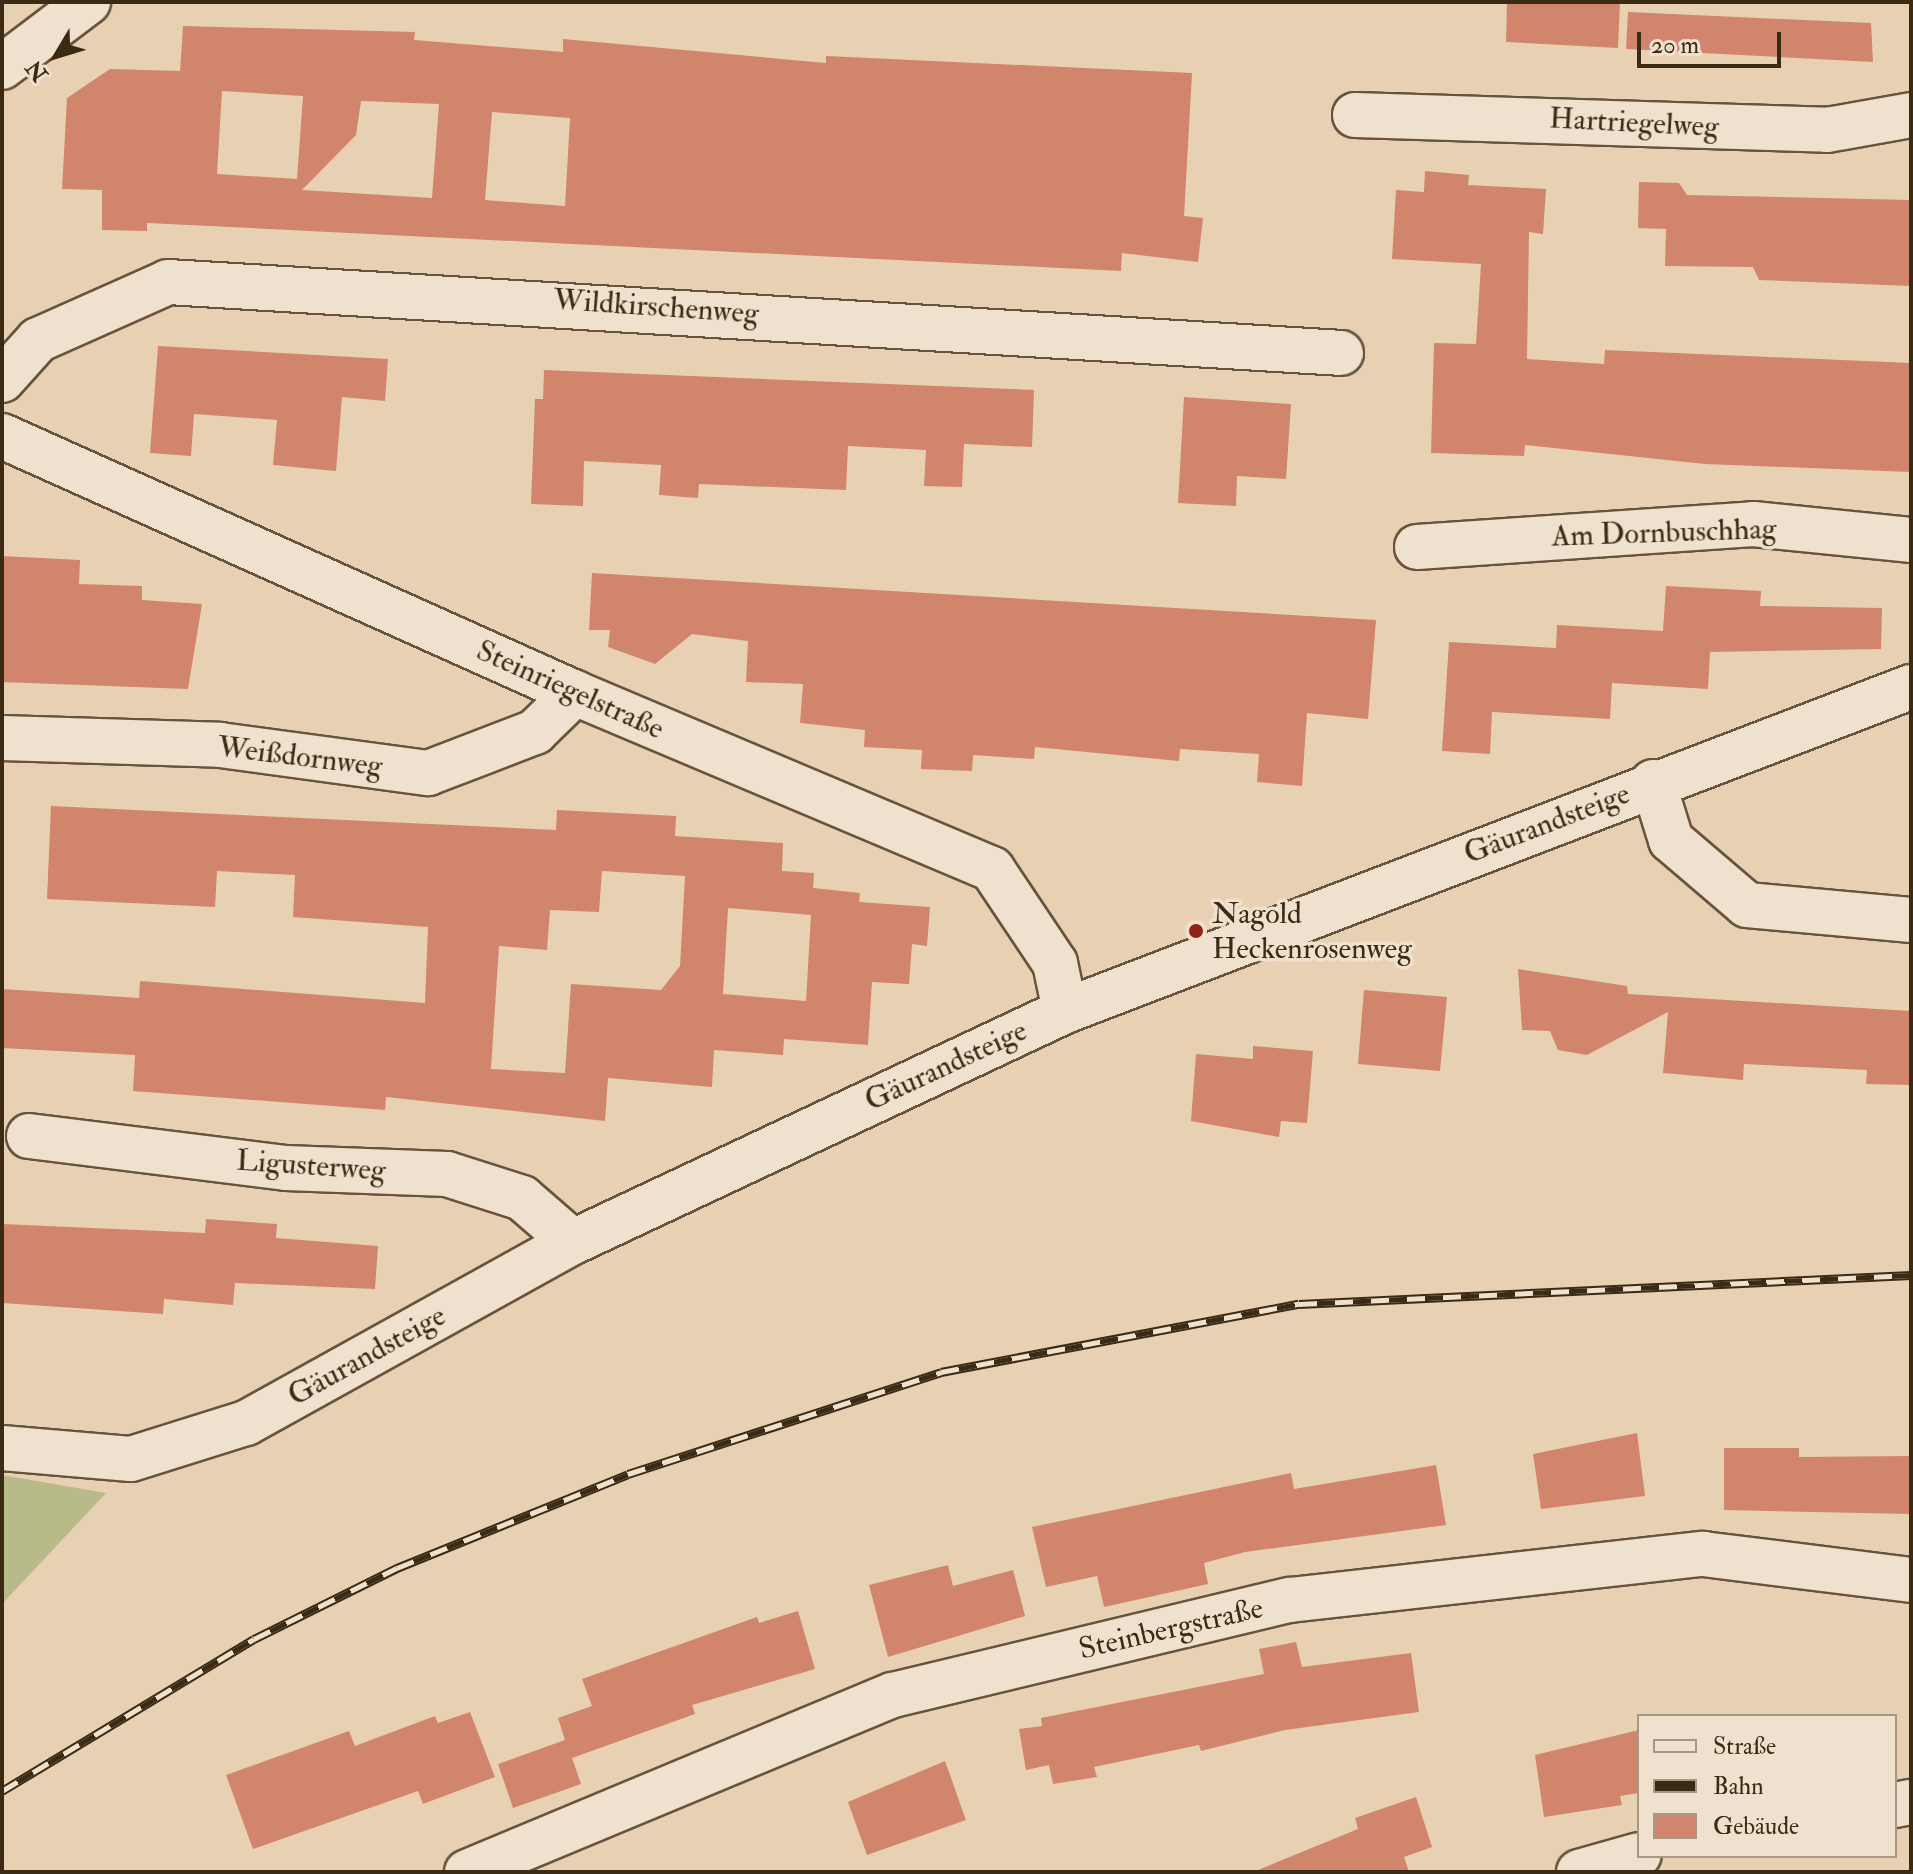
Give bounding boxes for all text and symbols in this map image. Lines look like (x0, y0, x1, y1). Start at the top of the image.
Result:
north arrow (16, 16, 96, 96)
scale bar (1641, 16, 1785, 66)
text: 20 m (1651, 30, 1699, 61)
text: N (20, 54, 54, 87)
street label: Hartriegelweg (1548, 101, 1720, 145)
street label: Wildkirschenweg (552, 282, 760, 332)
street label: Am Dornbuschhag (1551, 511, 1777, 555)
street label: Steinriegelstraße (471, 633, 669, 747)
street label: Weißdornweg (216, 729, 384, 785)
street label: Gäurandsteige (1459, 776, 1635, 872)
place label: Nagold Heckenrosenweg (1212, 896, 1412, 966)
marker: Nagold Heckenrosenweg (1187, 922, 1205, 940)
street label: Gäurandsteige (859, 1013, 1033, 1119)
street label: Ligusterweg (235, 1143, 387, 1189)
street label: Gäurandsteige (282, 1298, 452, 1414)
street label: Steinbergstraße (1076, 1590, 1266, 1668)
legend (1637, 1714, 1897, 1858)
text: Straße (1713, 1731, 1776, 1762)
text: Bahn (1713, 1771, 1764, 1802)
text: Gebäude (1713, 1811, 1799, 1842)

